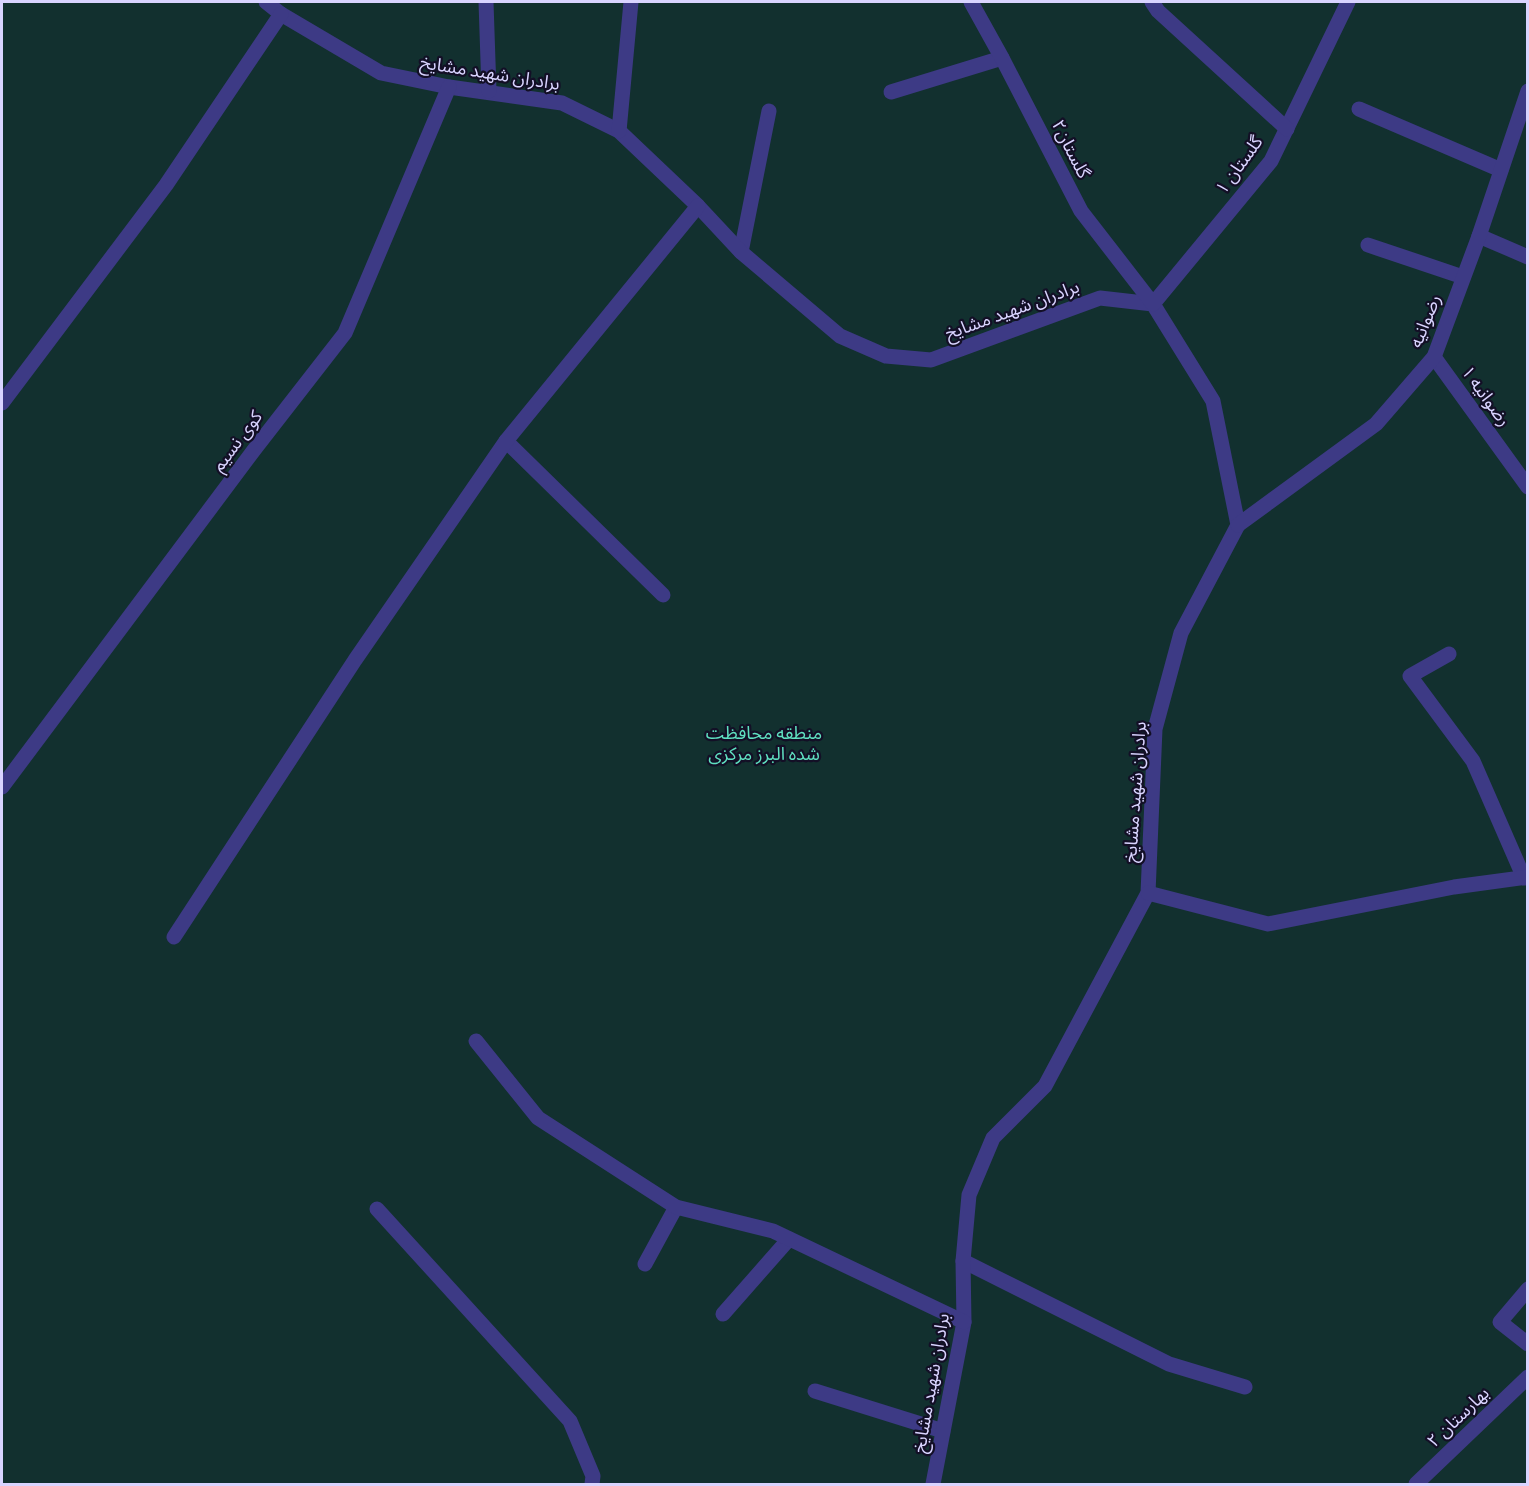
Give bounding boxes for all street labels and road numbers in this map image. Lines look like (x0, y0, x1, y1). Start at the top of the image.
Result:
street label: برادران شهید مشایخ (418, 50, 562, 97)
street label: گلستان۲ (1047, 116, 1096, 182)
street label: گلستان ۱ (1210, 131, 1268, 198)
street label: برادران شهید مشایخ (941, 275, 1083, 346)
street label: رضوانیه (1403, 291, 1446, 351)
street label: رضوانیه ۱ (1457, 361, 1516, 431)
street label: کوی نسیم (206, 405, 269, 477)
street label: برادران شهید مشایخ (1118, 721, 1153, 863)
street label: برادران شهید مشایخ (907, 1311, 956, 1455)
street label: بهارستان ۲ (1422, 1381, 1494, 1452)

